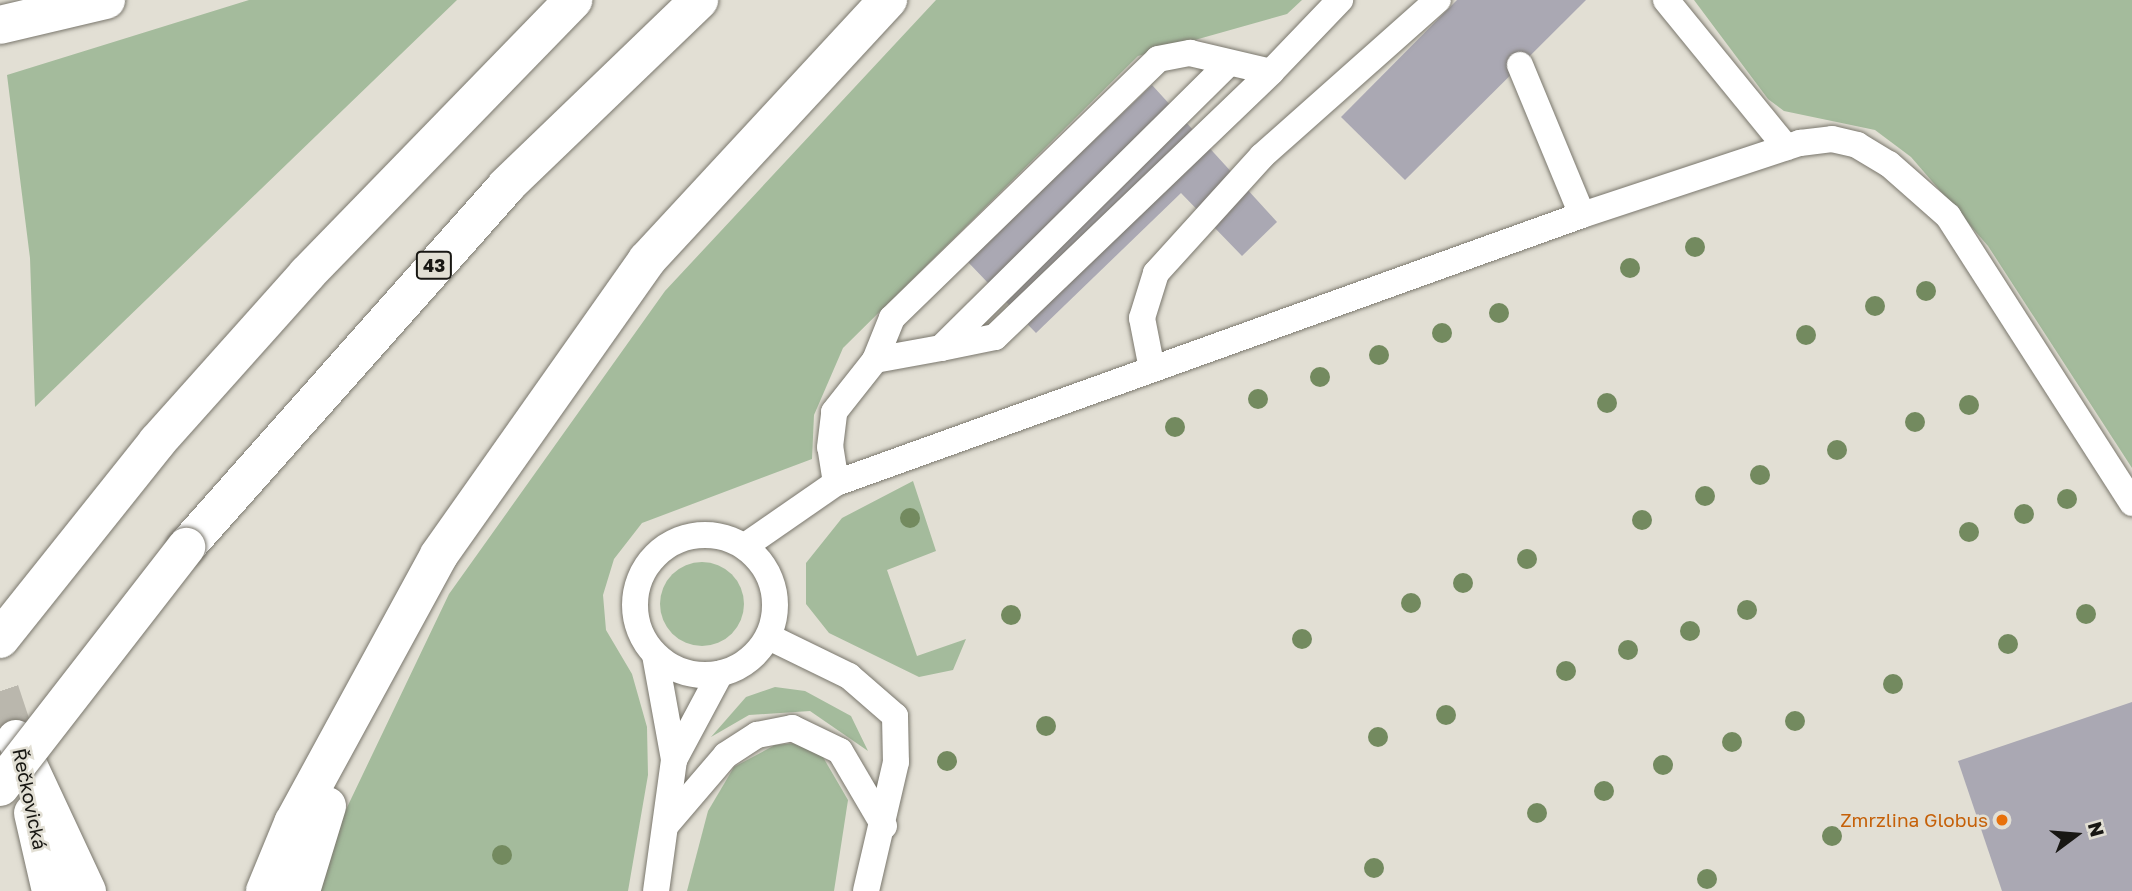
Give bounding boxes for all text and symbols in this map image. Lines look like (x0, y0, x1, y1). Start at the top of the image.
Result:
road number: 43 (415, 250, 453, 279)
street label: Řečkovická (8, 746, 52, 852)
north arrow (2041, 800, 2111, 870)
place label: Zmrzlina Globus (1840, 809, 1988, 831)
marker: Zmrzlina Globus (1994, 812, 2010, 828)
text: N (2084, 819, 2110, 839)

